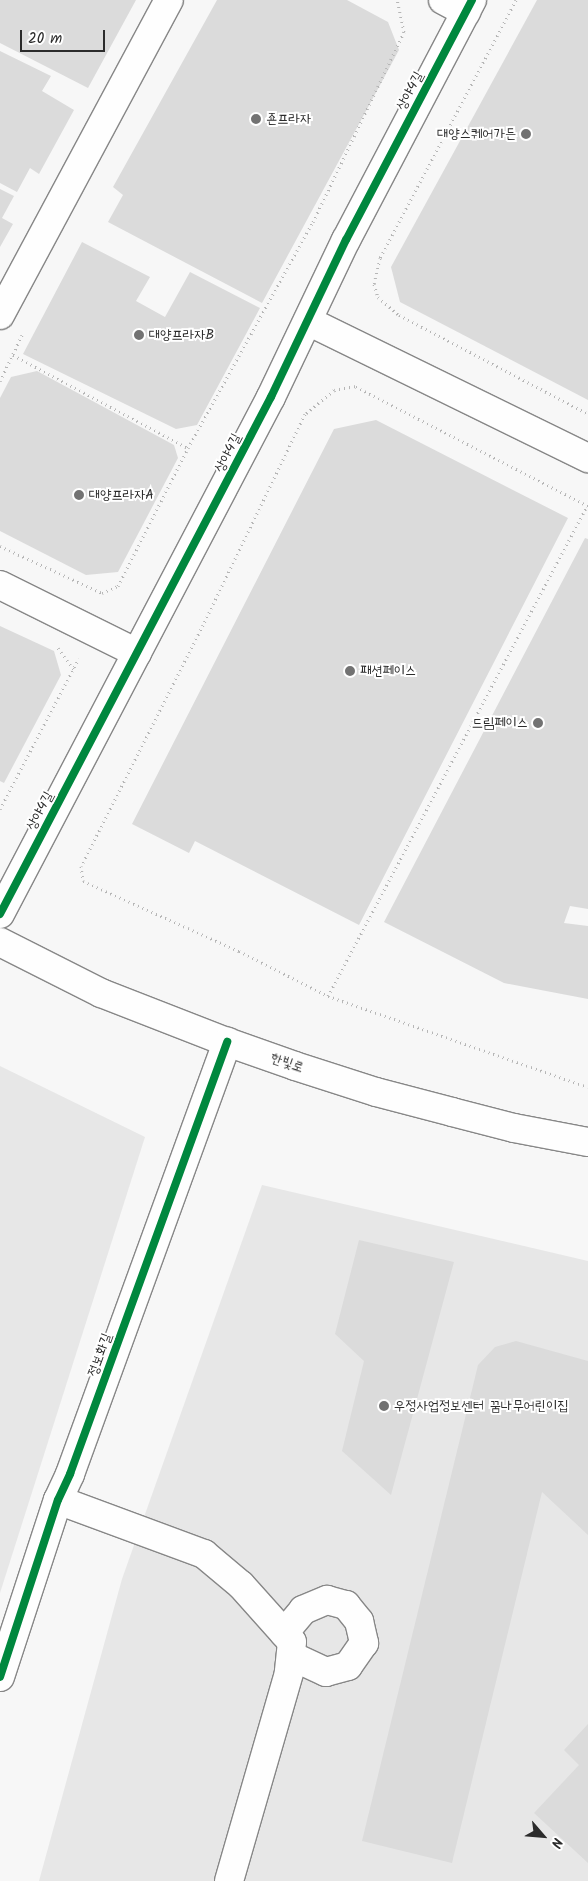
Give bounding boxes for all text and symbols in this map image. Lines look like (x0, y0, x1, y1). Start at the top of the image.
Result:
scale bar (22, 20, 108, 52)
text: 20 m (28, 27, 62, 51)
street label: 상야4길 (393, 69, 427, 113)
place label: 죤프라자 (266, 111, 311, 127)
marker: 죤프라자 (250, 113, 262, 125)
place label: 대양스퀘어가든 (437, 126, 516, 142)
marker: 대양스퀘어가든 (520, 128, 532, 140)
place label: 대양프라자B (149, 327, 214, 343)
marker: 대양프라자B (133, 329, 145, 341)
street label: 상야4길 (211, 431, 245, 475)
place label: 대양프라자A (89, 487, 154, 503)
marker: 대양프라자A (73, 489, 85, 501)
place label: 패션페이스 (360, 663, 416, 679)
marker: 패션페이스 (344, 665, 356, 677)
place label: 드림페이스 (472, 715, 528, 731)
marker: 드림페이스 (532, 717, 544, 729)
street label: 상야4길 (23, 789, 57, 833)
street label: 한빛로 (268, 1050, 306, 1076)
street label: 정보화길 (84, 1331, 116, 1379)
place label: 우정사업정보센터 꿈나무어린이집 (394, 1398, 569, 1414)
marker: 우정사업정보센터 꿈나무어린이집 (378, 1400, 390, 1412)
north arrow (518, 1811, 568, 1861)
text: N (545, 1834, 568, 1852)

